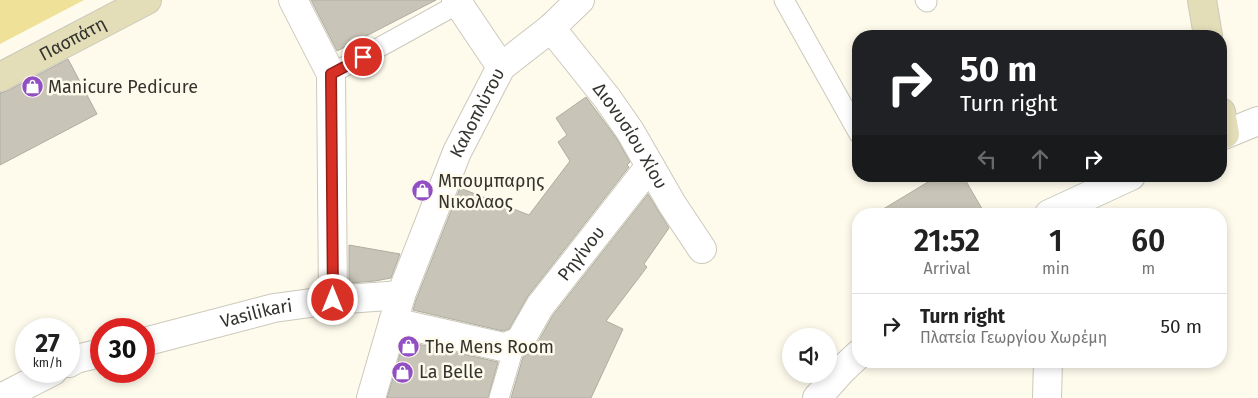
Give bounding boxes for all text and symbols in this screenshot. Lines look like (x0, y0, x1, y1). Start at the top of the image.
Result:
street label: Πασπάτη (35, 12, 110, 66)
pin (342, 36, 384, 78)
icon: arrive (349, 43, 377, 71)
text: 50 m (960, 48, 1037, 90)
icon: right (877, 50, 942, 115)
street label: Καλοπλύτου (445, 64, 510, 161)
shop icon: Manicure Pedicure (20, 75, 44, 99)
place label: Manicure Pedicure (48, 76, 198, 98)
street label: Διονυσίου Χίου (588, 78, 672, 193)
text: Turn right (960, 90, 1057, 117)
icon: left (973, 145, 1001, 173)
icon: ahead (1026, 145, 1054, 173)
icon: right (1079, 145, 1107, 173)
place label: Μπουμπαρης Νικολαος (438, 170, 545, 213)
shop icon: Μπουμπαρης Νικολαος (410, 179, 434, 203)
street label: Ρηγίνου (553, 222, 610, 285)
text: 21:52 (914, 223, 980, 259)
text: 1 (1049, 223, 1063, 259)
text: 60 (1131, 223, 1165, 259)
text: Arrival (924, 259, 970, 278)
text: min (1042, 259, 1070, 278)
text: m (1141, 259, 1155, 278)
position arrow (306, 273, 358, 325)
street label: Vasilikari (218, 295, 294, 333)
text: Turn right (920, 305, 1005, 328)
icon: right (877, 312, 905, 340)
text: 50 m (1161, 315, 1202, 338)
speed limit sign: 30 (90, 318, 155, 383)
map controls (782, 328, 837, 383)
button: sound (782, 328, 837, 383)
text: Πλατεία Γεωργίου Χωρέμη (920, 328, 1107, 347)
text: 27 (35, 329, 60, 359)
shop icon: The Mens Room (397, 335, 421, 359)
place label: The Mens Room (425, 336, 554, 358)
text: km/h (33, 356, 62, 370)
shop icon: La Belle (391, 360, 415, 384)
place label: La Belle (419, 361, 483, 383)

